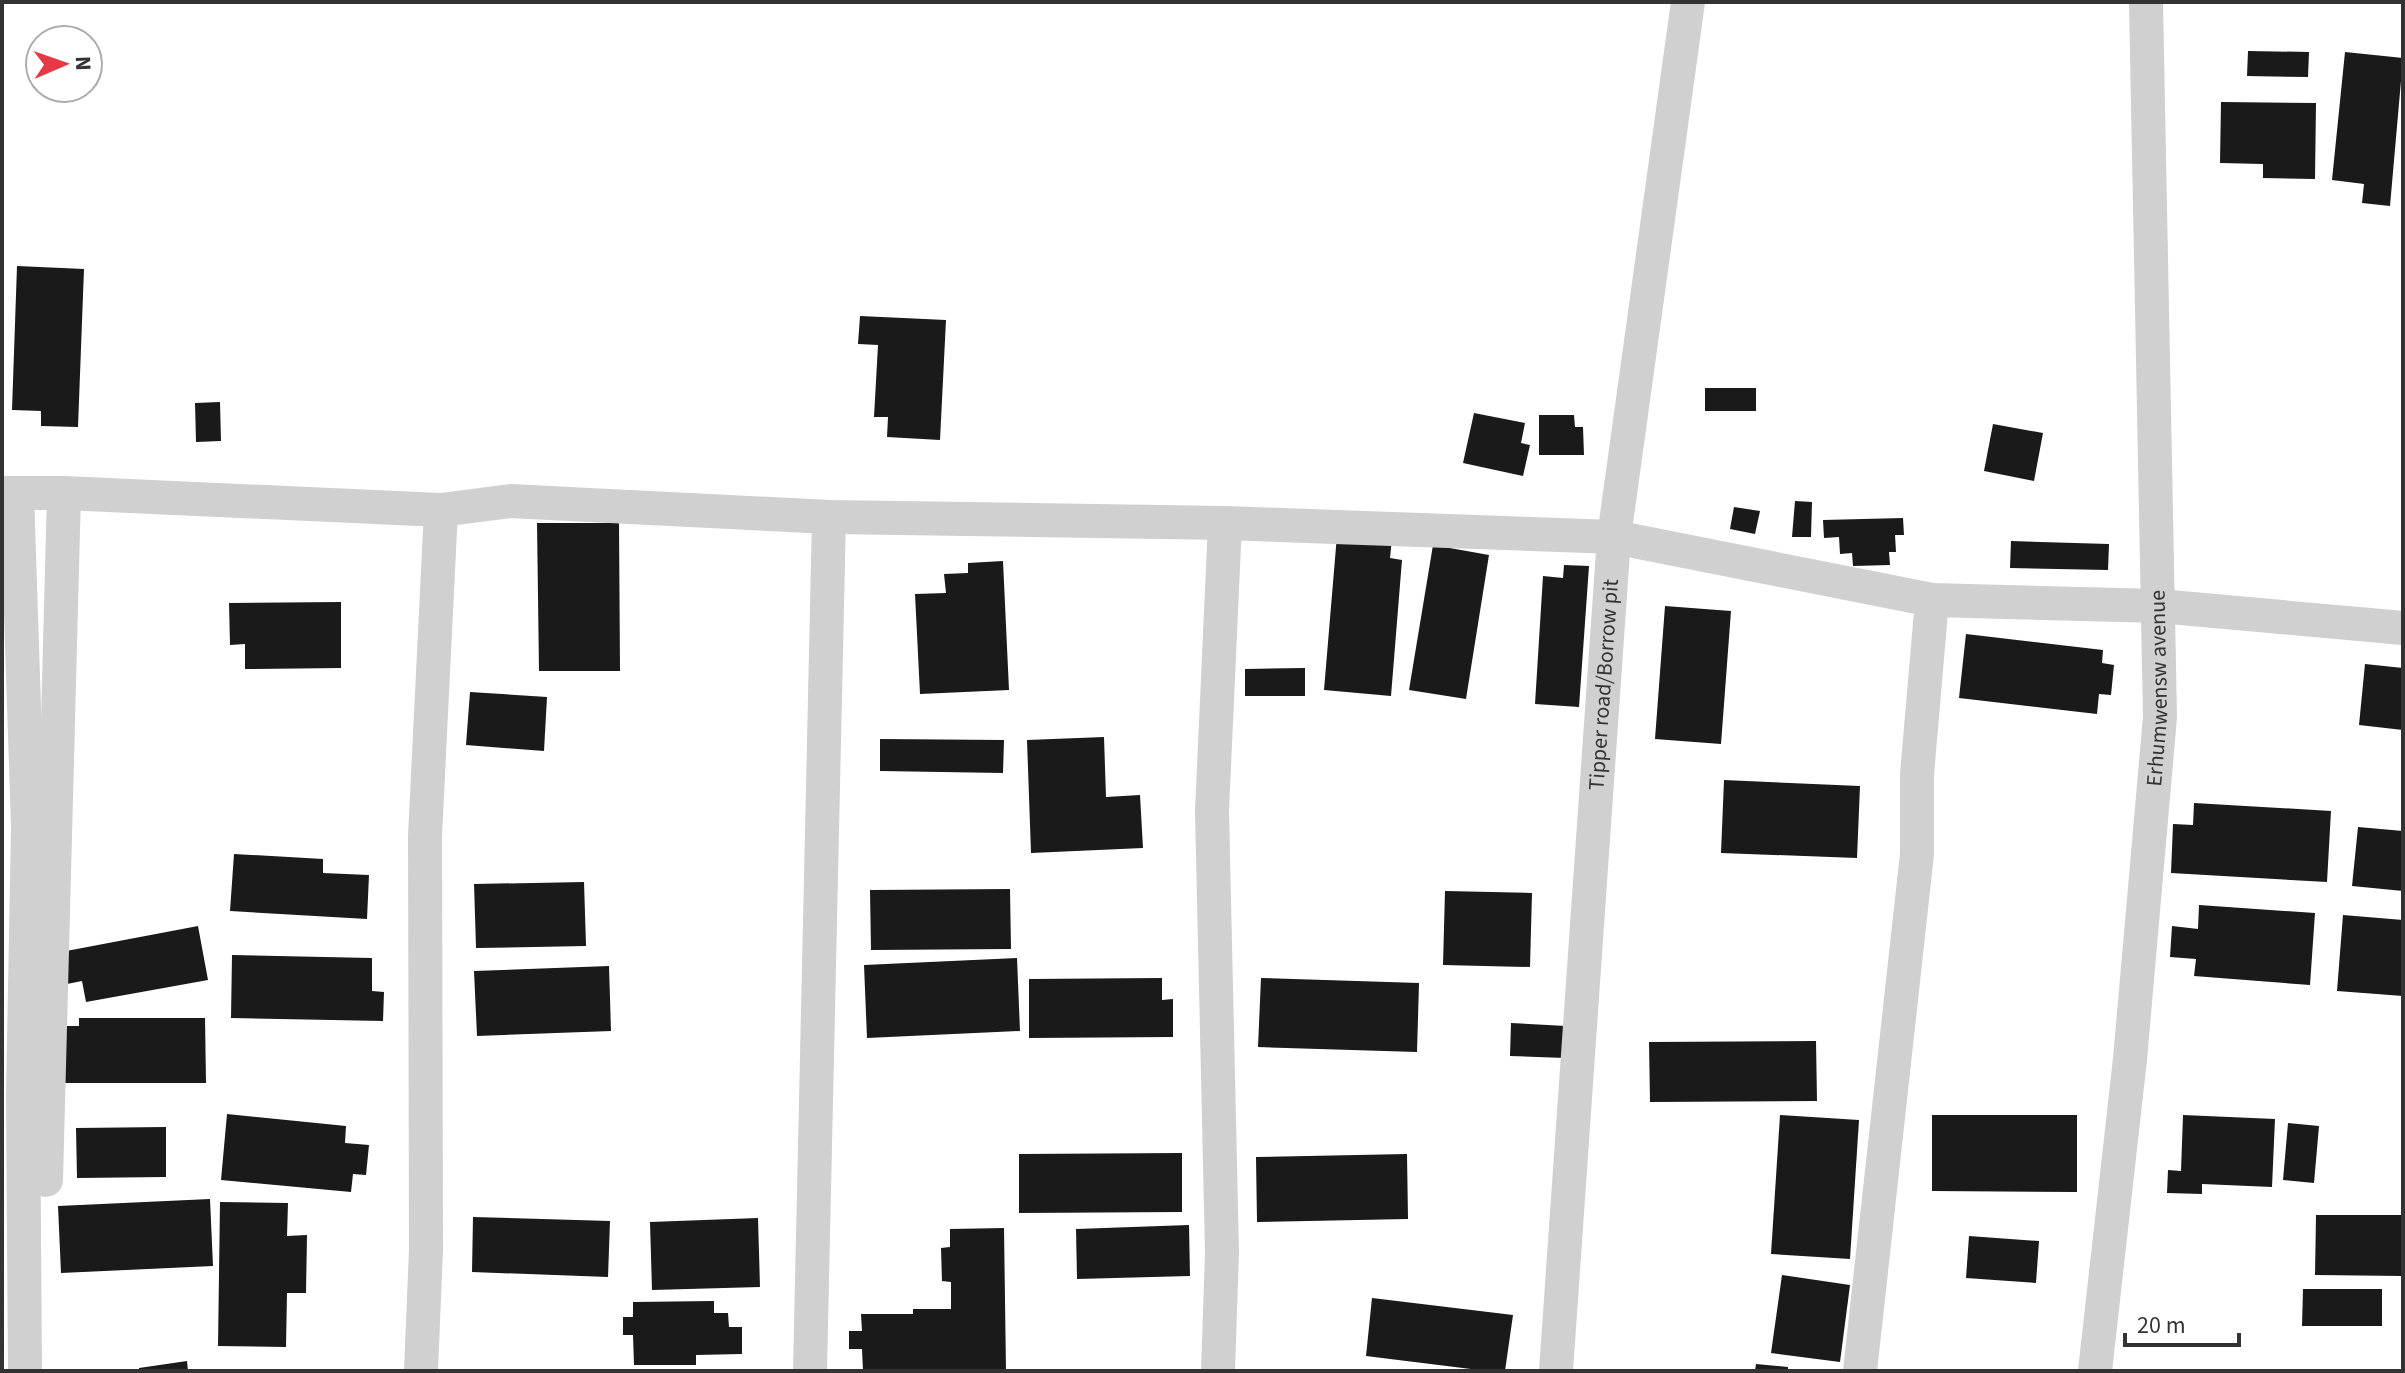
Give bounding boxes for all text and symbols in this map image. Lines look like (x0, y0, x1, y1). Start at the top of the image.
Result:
north arrow (24, 24, 104, 104)
text: N (67, 55, 99, 71)
street label: Tipper road/Borrow pit (1580, 577, 1627, 791)
street label: Erhumwensw avenue (2138, 590, 2177, 788)
scale bar (2125, 1297, 2239, 1347)
text: 20 m (2137, 1308, 2186, 1343)

